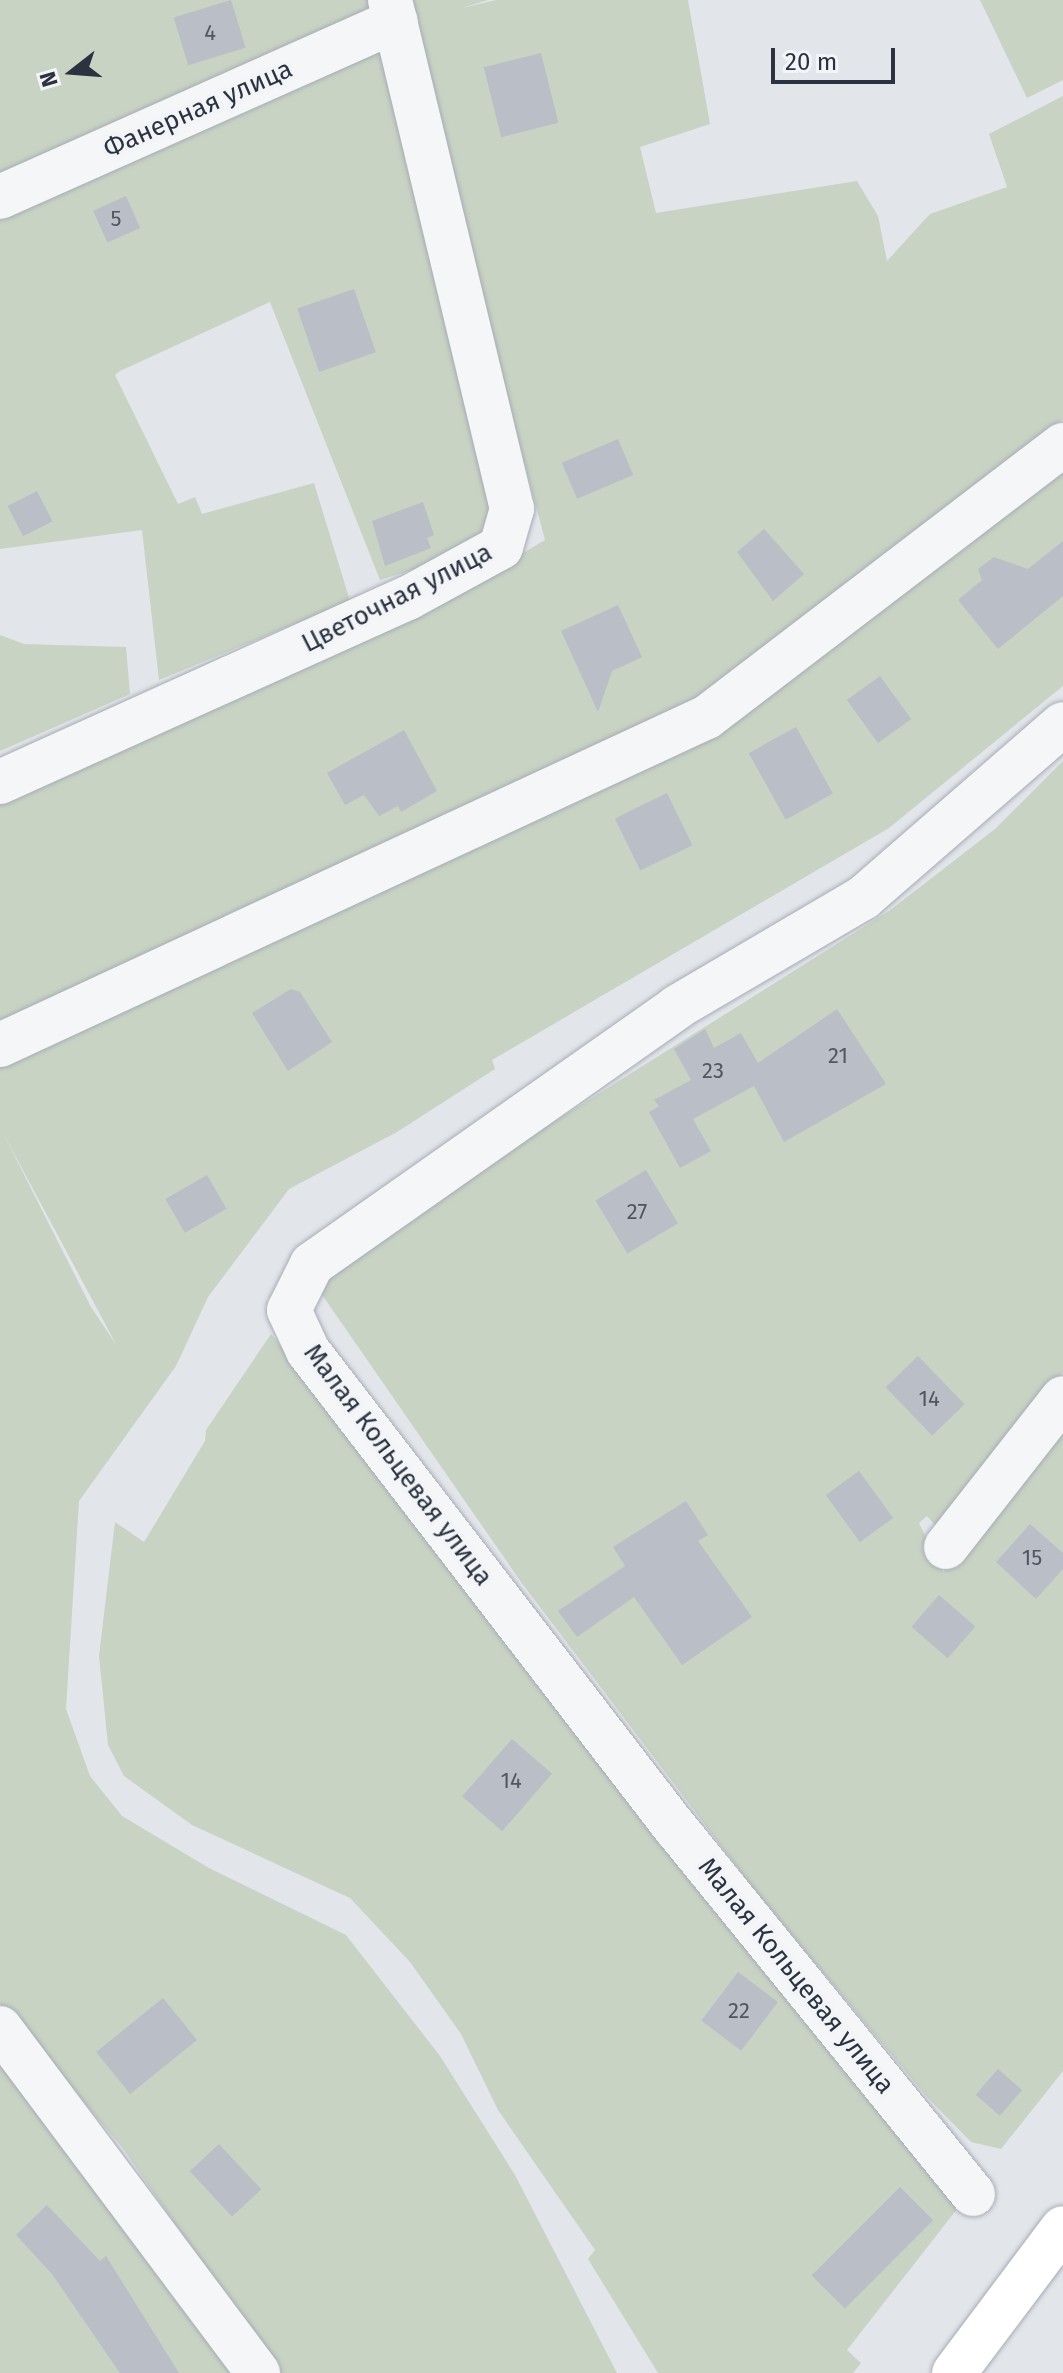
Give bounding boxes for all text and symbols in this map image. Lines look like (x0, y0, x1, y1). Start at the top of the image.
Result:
house number: 4 (204, 20, 216, 46)
north arrow (32, 32, 112, 112)
scale bar (775, 32, 899, 82)
text: 20 m (785, 48, 837, 76)
street label: Фанерная улица (99, 53, 297, 165)
text: N (34, 68, 64, 90)
house number: 5 (110, 206, 122, 232)
street label: Цветочная улица (297, 537, 497, 659)
house number: 21 (828, 1043, 848, 1069)
house number: 23 (702, 1058, 724, 1084)
house number: 27 (627, 1199, 647, 1225)
street label: Малая Кольцевая улица (297, 1338, 499, 1592)
house number: 14 (918, 1386, 940, 1412)
house number: 15 (1022, 1545, 1042, 1571)
house number: 14 (500, 1768, 522, 1794)
street label: Малая Кольцевая улица (691, 1852, 901, 2100)
house number: 22 (728, 1998, 750, 2024)

